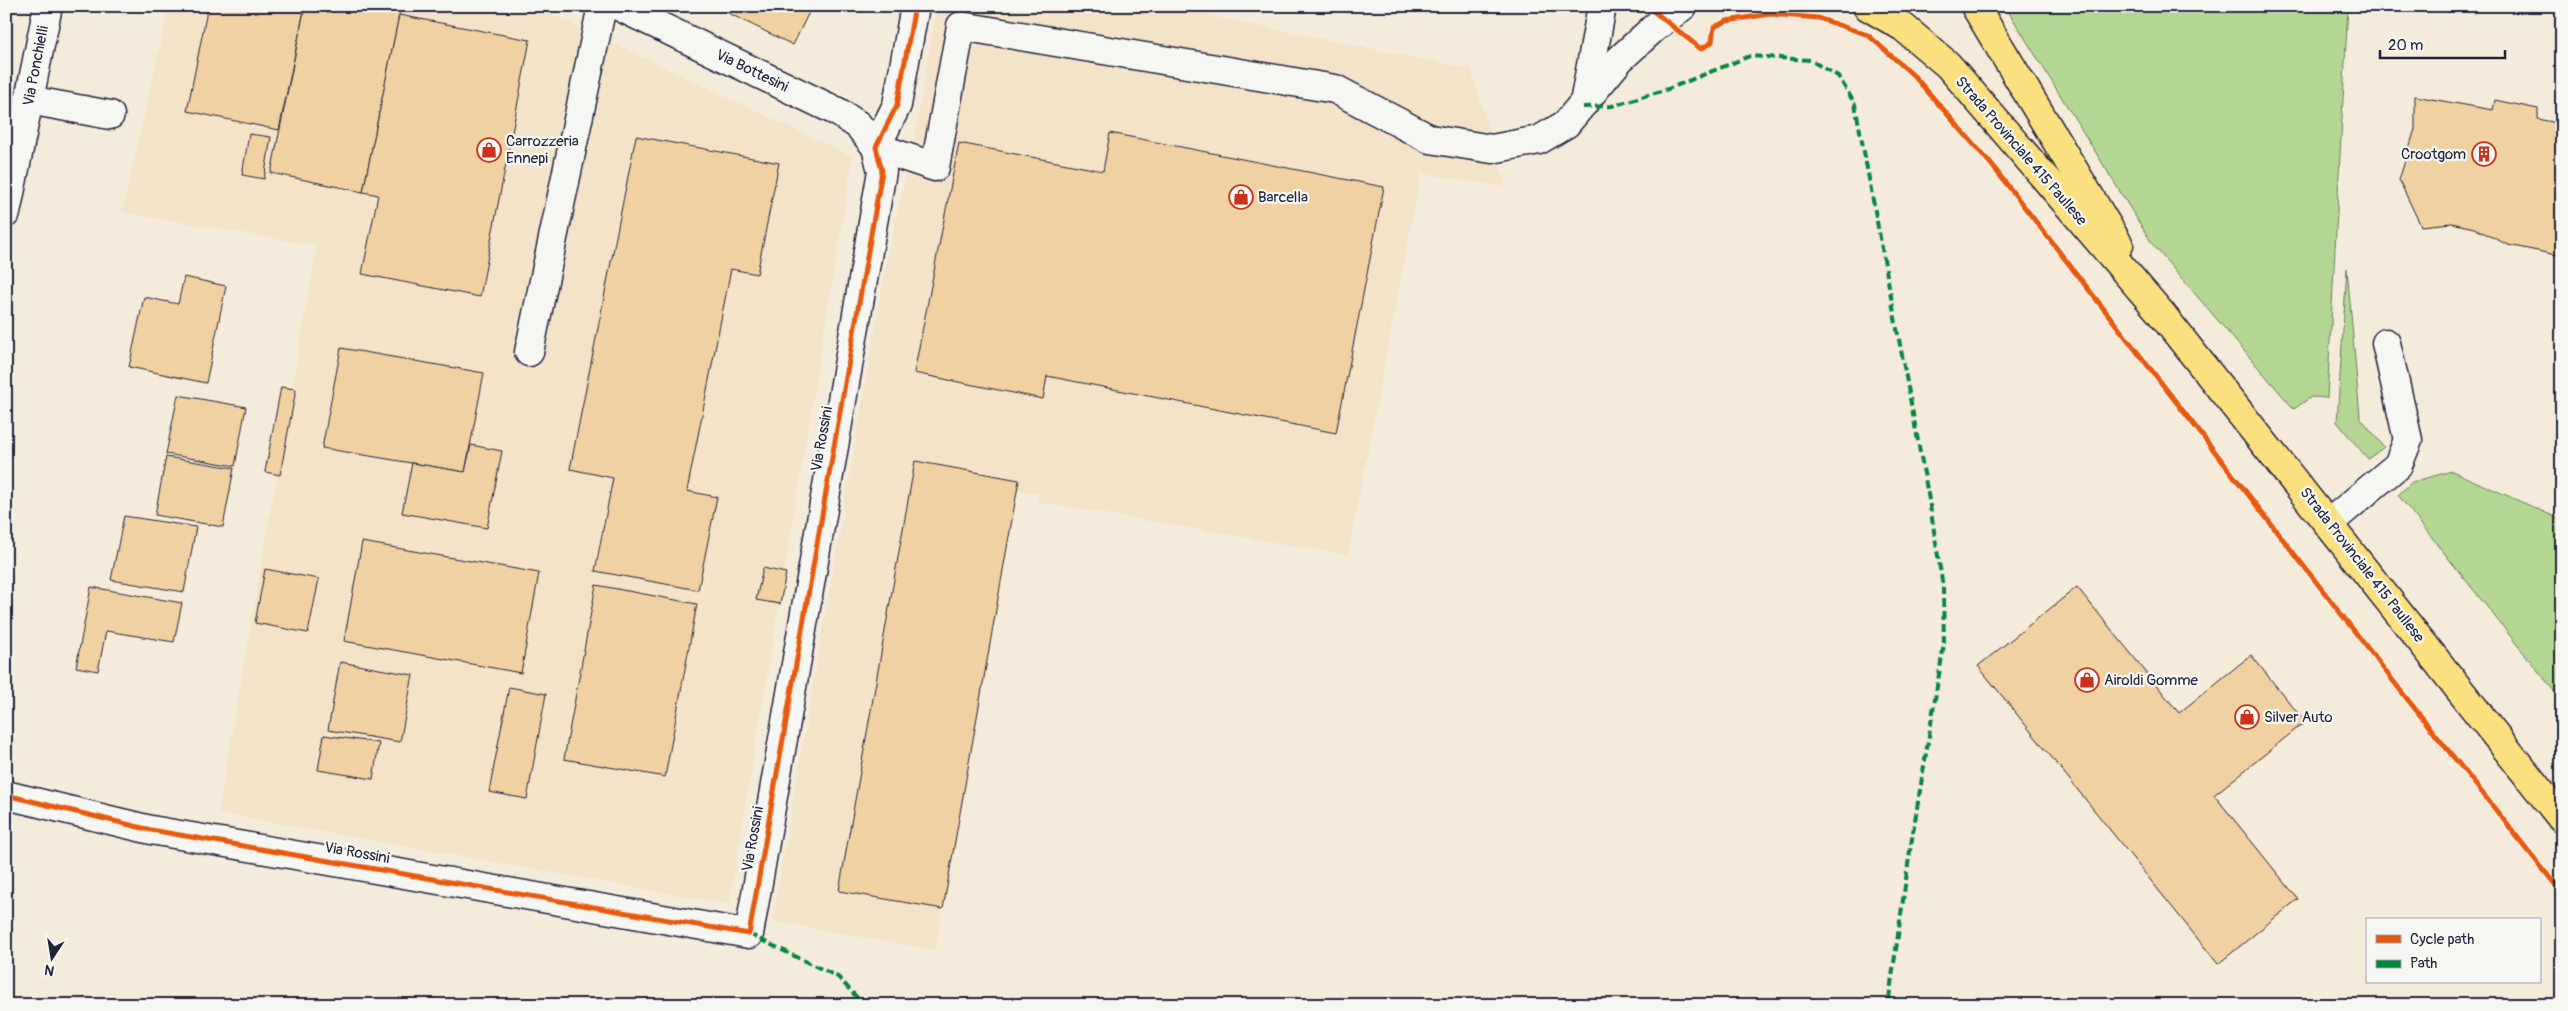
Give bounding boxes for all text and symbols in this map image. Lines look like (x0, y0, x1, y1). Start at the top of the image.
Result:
street label: Via Ponchielli (19, 24, 53, 108)
scale bar (2380, 28, 2506, 60)
text: 20 m (2388, 36, 2423, 55)
street label: Via Bottesini (713, 45, 792, 97)
street label: Strada Provinciale 415 Paullese (1951, 72, 2091, 230)
place label: Carrozzeria Ennepi (506, 132, 579, 168)
shop icon: Carrozzeria Ennepi (476, 137, 502, 163)
building icon: Crootgom (2471, 141, 2497, 167)
place label: Crootgom (2401, 145, 2466, 164)
shop icon: Barcella (1228, 184, 1254, 210)
place label: Barcella (1258, 188, 1308, 207)
street label: Via Rossini (807, 405, 837, 473)
street label: Strada Provinciale 415 Paullese (2296, 484, 2429, 647)
shop icon: Airoldi Gomme (2074, 667, 2100, 693)
place label: Airoldi Gomme (2104, 671, 2199, 690)
shop icon: Silver Auto (2234, 704, 2260, 730)
place label: Silver Auto (2264, 708, 2333, 727)
street label: Via Rossini (738, 805, 768, 873)
street label: Via Rossini (323, 838, 391, 868)
legend (2366, 918, 2540, 984)
text: Cycle path (2410, 930, 2474, 949)
north arrow (28, 934, 78, 984)
text: Path (2410, 954, 2437, 973)
text: N (43, 961, 56, 980)

